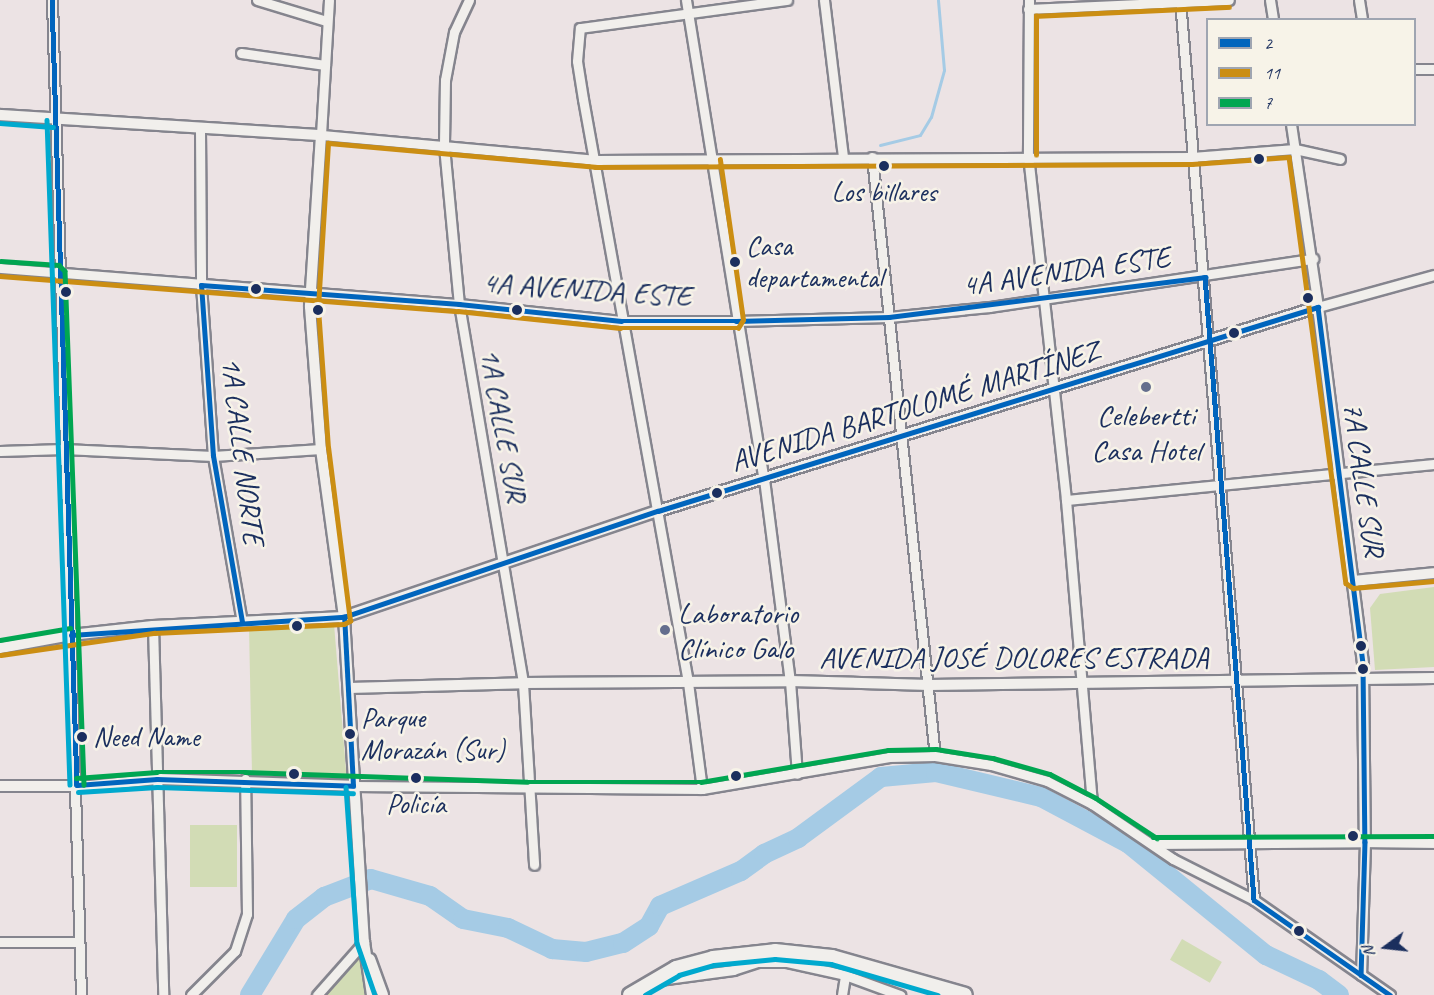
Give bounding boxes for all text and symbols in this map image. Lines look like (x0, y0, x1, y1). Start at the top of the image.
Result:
legend (1206, 18, 1416, 126)
text: 2 (1264, 32, 1272, 54)
text: 11 (1264, 62, 1280, 84)
text: 7 (1264, 92, 1272, 114)
unlabelled marker (1253, 153, 1265, 165)
marker: Los billares (878, 160, 890, 172)
place label: Los billares (832, 175, 936, 209)
place label: Casa departamental (746, 229, 883, 295)
street label: 4A AVENIDA ESTE (961, 239, 1171, 303)
marker: Casa departamental (729, 256, 741, 268)
street label: 4A AVENIDA ESTE (483, 264, 691, 314)
unlabelled marker (250, 283, 262, 295)
unlabelled marker (60, 286, 72, 298)
unlabelled marker (1302, 292, 1314, 304)
unlabelled marker (312, 304, 324, 316)
unlabelled marker (511, 304, 523, 316)
unlabelled marker (1228, 327, 1240, 339)
street label: AVENIDA BARTOLOMÉ MARTÍNEZ (726, 333, 1104, 479)
street label: 1A CALLE SUR (473, 346, 535, 504)
street label: 1A CALLE NORTE (214, 356, 272, 546)
marker: Celebertti Casa Hotel (1139, 380, 1153, 394)
place label: Celebertti Casa Hotel (1091, 397, 1201, 468)
street label: 7A CALLE SUR (1335, 400, 1393, 558)
unlabelled marker (711, 487, 723, 499)
place label: Laboratorio Clínico Galo (678, 595, 798, 666)
unlabelled marker (291, 620, 303, 632)
marker: Laboratorio Clínico Galo (656, 621, 674, 639)
street label: AVENIDA JOSÉ DOLORES ESTRADA (820, 639, 1208, 675)
unlabelled marker (1355, 640, 1367, 652)
unlabelled marker (1357, 663, 1369, 675)
place label: Parque Morazán (Sur) (361, 701, 505, 767)
place label: Need Name (93, 720, 200, 754)
marker: Parque Morazán (Sur) (344, 728, 356, 740)
marker: Need Name (76, 731, 88, 743)
unlabelled marker (288, 768, 300, 780)
unlabelled marker (730, 770, 742, 782)
marker: Policía (410, 772, 422, 784)
place label: Policía (386, 787, 446, 821)
unlabelled marker (1347, 830, 1359, 842)
north arrow (1356, 917, 1416, 977)
unlabelled marker (1293, 925, 1305, 937)
text: N (1358, 944, 1380, 959)

